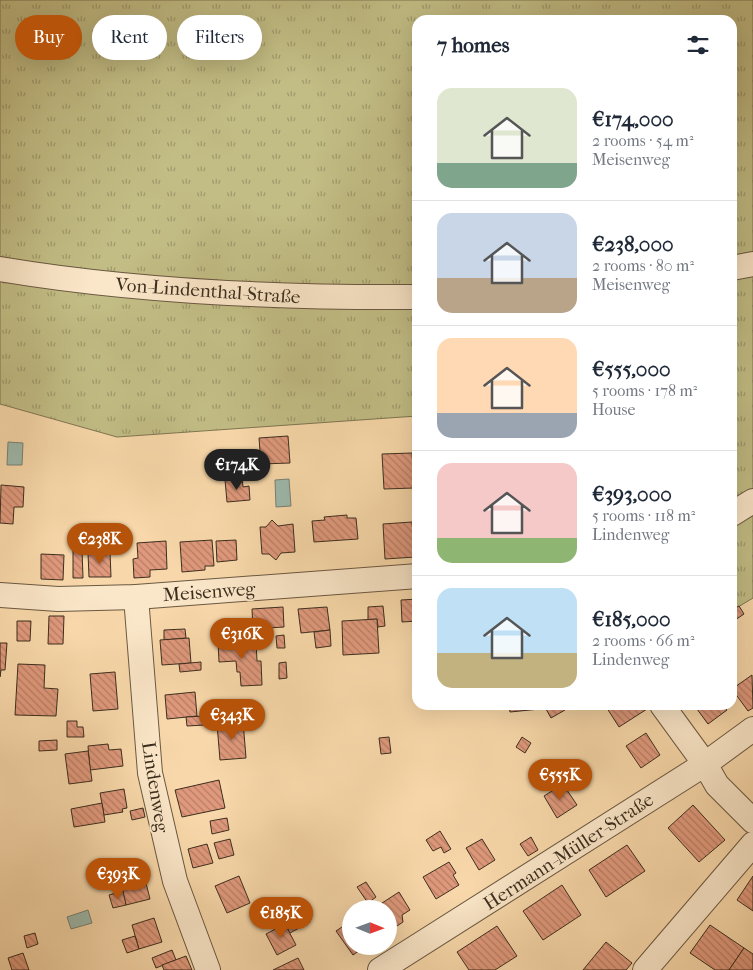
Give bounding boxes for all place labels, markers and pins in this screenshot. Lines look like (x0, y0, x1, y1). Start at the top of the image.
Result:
pin: €174K (202, 448, 272, 491)
pin: €238K (65, 522, 135, 565)
pin: €316K (207, 618, 277, 660)
pin: €343K (197, 698, 267, 741)
pin: €555K (525, 758, 595, 801)
pin: €393K (83, 858, 153, 900)
pin: €185K (246, 896, 316, 939)

